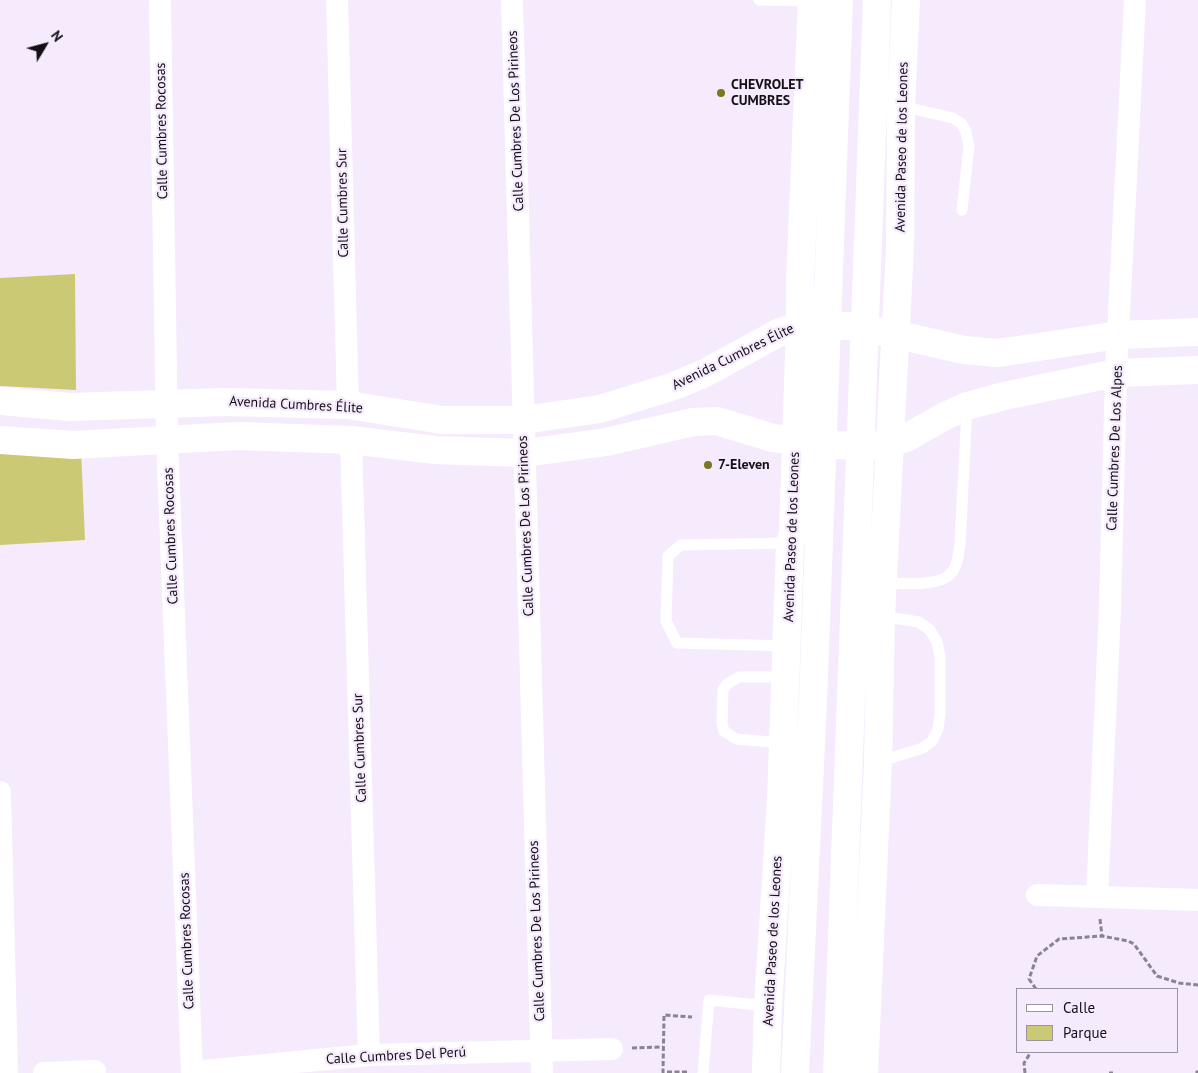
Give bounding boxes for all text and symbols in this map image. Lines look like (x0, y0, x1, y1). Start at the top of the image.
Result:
north arrow (20, 20, 70, 70)
text: N (47, 27, 67, 45)
street label: Calle Cumbres De Los Pirineos (504, 30, 528, 212)
street label: Calle Cumbres Rocosas (152, 62, 172, 200)
street label: Avenida Paseo de los Leones (892, 62, 912, 232)
place label: CHEVROLET CUMBRES (731, 77, 803, 110)
marker: CHEVROLET CUMBRES (715, 87, 727, 99)
street label: Calle Cumbres Sur (334, 148, 352, 258)
street label: Avenida Cumbres Élite (669, 320, 797, 394)
street label: Calle Cumbres De Los Alpes (1104, 365, 1126, 531)
street label: Avenida Cumbres Élite (229, 393, 363, 417)
street label: Calle Cumbres De Los Pirineos (514, 435, 538, 617)
street label: Avenida Paseo de los Leones (781, 451, 803, 623)
place label: 7-Eleven (718, 457, 770, 473)
marker: 7-Eleven (702, 459, 714, 471)
street label: Calle Cumbres Rocosas (160, 467, 182, 605)
street label: Calle Cumbres Sur (350, 693, 370, 803)
street label: Calle Cumbres De Los Pirineos (525, 840, 549, 1022)
street label: Avenida Paseo de los Leones (760, 855, 786, 1027)
street label: Calle Cumbres Rocosas (176, 872, 198, 1010)
legend (1016, 988, 1178, 1053)
text: Calle (1063, 998, 1095, 1017)
text: Parque (1063, 1023, 1107, 1042)
street label: Calle Cumbres Del Perú (326, 1044, 466, 1068)

